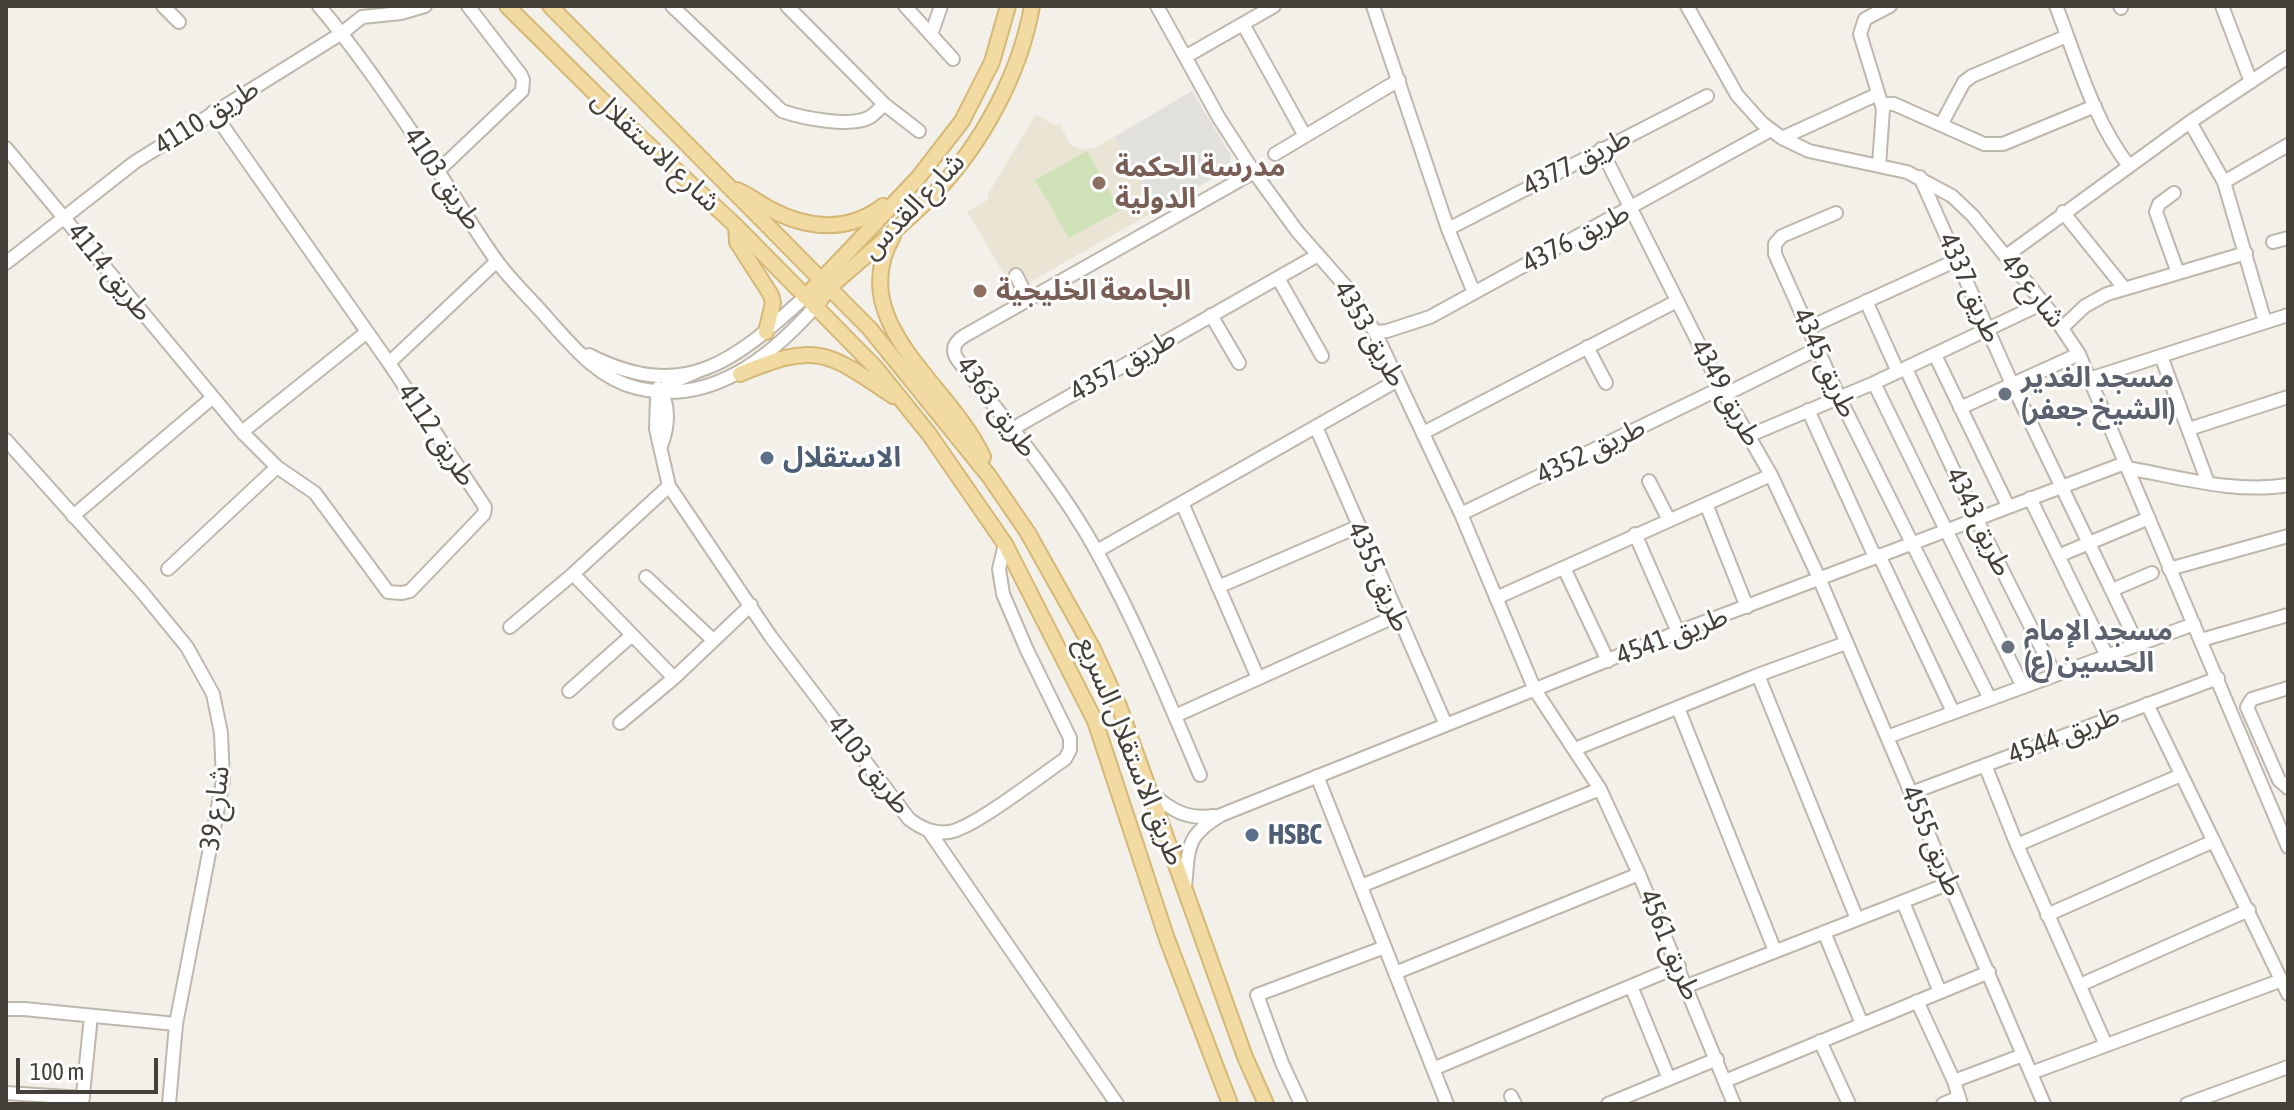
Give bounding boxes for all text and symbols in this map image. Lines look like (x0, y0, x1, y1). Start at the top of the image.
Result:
street label: طريق 4110 (149, 72, 265, 162)
street label: شارع الاستقلال (585, 83, 727, 219)
street label: طريق 4103 (396, 121, 490, 237)
street label: طريق 4377 (1517, 121, 1637, 203)
street label: شارع القدس (854, 146, 972, 266)
place label: مدرسة الحكمة الدولية (1115, 150, 1285, 216)
marker: مدرسة الحكمة الدولية (1090, 174, 1108, 192)
street label: طريق 4376 (1517, 196, 1635, 280)
street label: طريق 4114 (60, 216, 160, 328)
street label: طريق 4337 (1931, 228, 2009, 348)
street label: شارع 49 (1993, 248, 2073, 334)
place label: الجامعة الخليجية (996, 274, 1191, 308)
street label: طريق 4353 (1326, 275, 1414, 393)
marker: الجامعة الخليجية (971, 282, 989, 300)
street label: طريق 4345 (1785, 303, 1865, 423)
street label: طريق 4357 (1064, 321, 1182, 409)
street label: طريق 4349 (1683, 334, 1769, 452)
street label: طريق 4363 (949, 350, 1045, 464)
place label: مسجد الغدير (الشيخ جعفر) (2021, 361, 2175, 427)
street label: طريق 4112 (390, 377, 484, 493)
marker: مسجد الغدير (الشيخ جعفر) (1996, 385, 2014, 403)
street label: طريق 4352 (1531, 410, 1651, 492)
place label: الاستقلال (783, 441, 901, 475)
marker: الاستقلال (758, 449, 776, 467)
street label: طريق 4343 (1938, 462, 2020, 582)
street label: طريق 4355 (1340, 517, 1418, 637)
street label: طريق 4541 (1612, 599, 1732, 673)
place label: مسجد الإمام الحسين (ع) (2024, 614, 2173, 680)
street label: طريق الاستقلال السريع (1070, 631, 1192, 871)
marker: مسجد الإمام الحسين (ع) (1999, 638, 2017, 656)
street label: طريق 4544 (2004, 698, 2124, 772)
street label: طريق 4103 (820, 709, 918, 821)
street label: شارع 39 (193, 764, 237, 852)
street label: طريق 4555 (1894, 781, 1970, 901)
place label: HSBC (1268, 818, 1322, 852)
marker: HSBC (1243, 826, 1261, 844)
street label: طريق 4561 (1632, 885, 1708, 1005)
scale bar (20, 1042, 162, 1092)
text: 100 m (30, 1058, 84, 1085)

